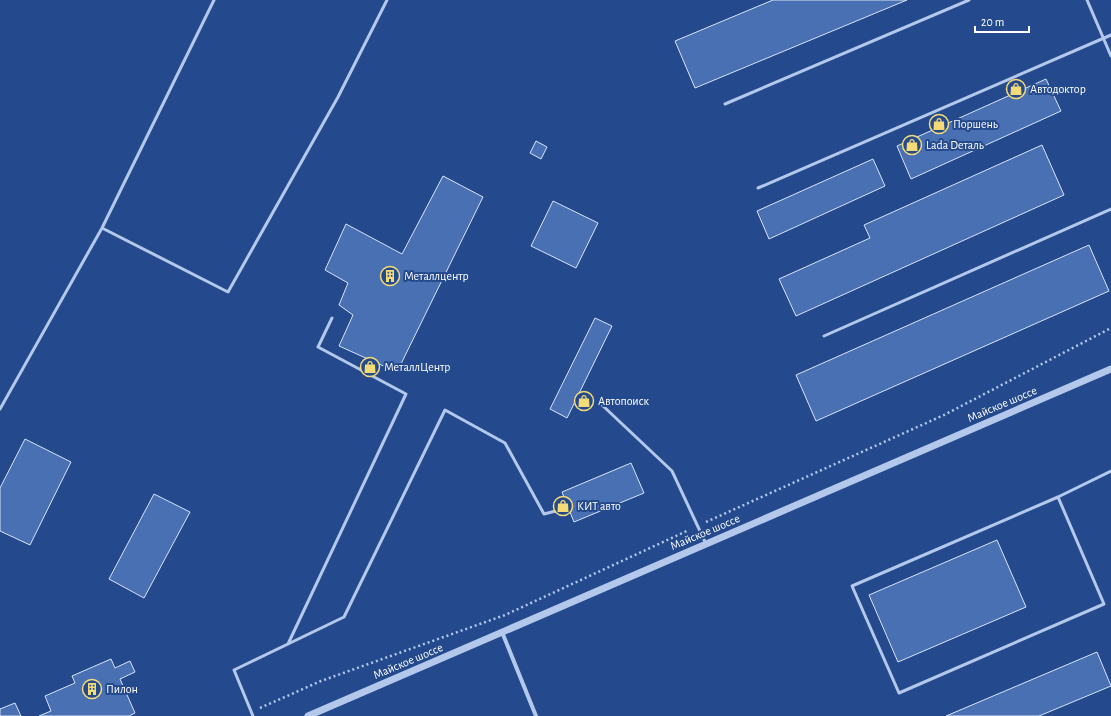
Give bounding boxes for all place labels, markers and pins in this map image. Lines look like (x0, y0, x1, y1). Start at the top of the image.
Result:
shop icon: Автодоктор (1005, 78, 1027, 100)
place label: Автодоктор (1030, 83, 1086, 95)
shop icon: Поршень (928, 113, 950, 135)
place label: Поршень (953, 118, 998, 130)
shop icon: Lada Dеталь (901, 134, 923, 156)
place label: Lada Dеталь (926, 139, 984, 151)
building icon: Металлцентр (379, 265, 401, 287)
place label: Металлцентр (404, 270, 469, 282)
shop icon: МеталлЦентр (359, 356, 381, 378)
place label: МеталлЦентр (384, 361, 450, 373)
shop icon: Автопоиск (573, 390, 595, 412)
place label: Автопоиск (598, 395, 649, 407)
shop icon: КИТ авто (552, 495, 574, 517)
place label: КИТ авто (577, 500, 621, 512)
building icon: Пилон (81, 678, 103, 700)
place label: Пилон (106, 683, 138, 695)

